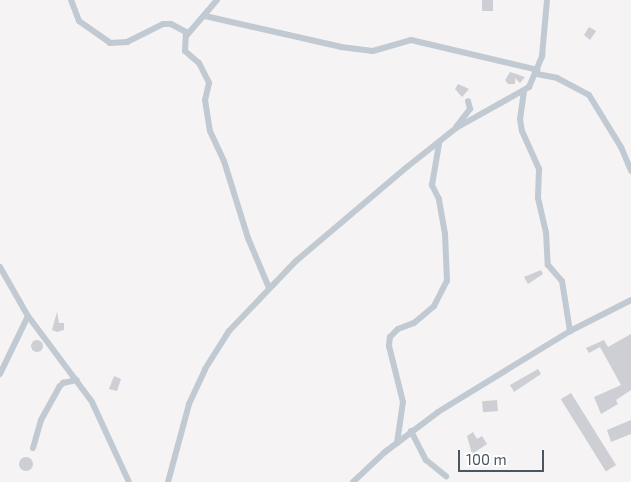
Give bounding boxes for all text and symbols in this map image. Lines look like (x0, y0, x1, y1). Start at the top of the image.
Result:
scale bar (461, 440, 547, 472)
text: 100 m (466, 450, 507, 468)

